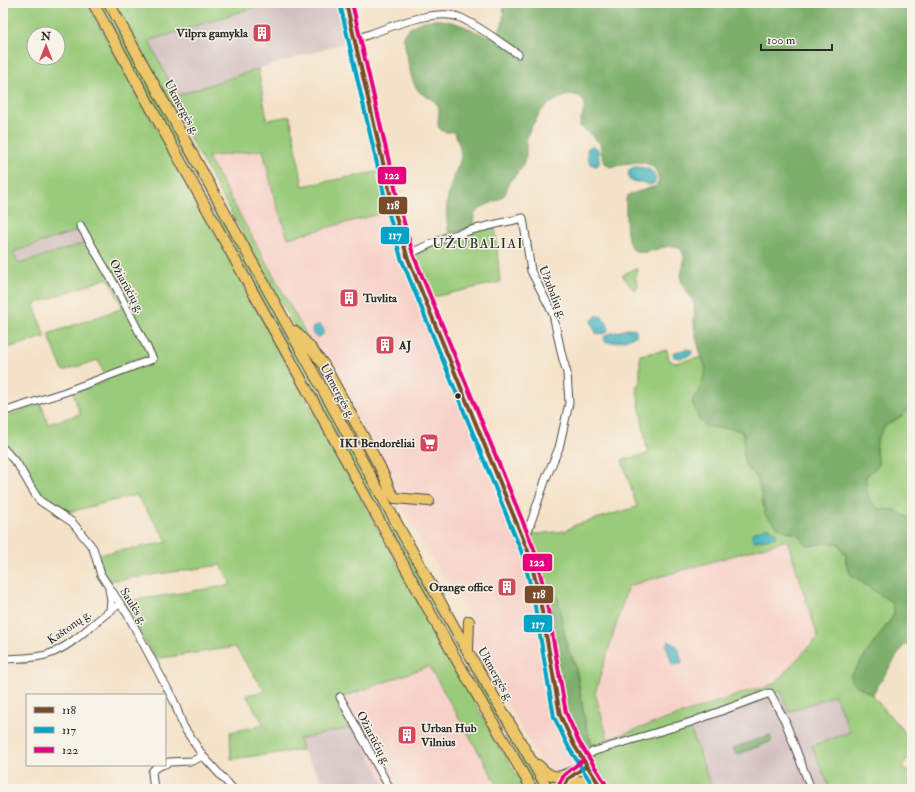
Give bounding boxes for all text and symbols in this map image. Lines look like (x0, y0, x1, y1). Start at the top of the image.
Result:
building icon: Vilpra gamykla (251, 22, 273, 44)
north arrow (26, 26, 66, 66)
place label: Vilpra gamykla (175, 26, 249, 41)
scale bar (761, 26, 832, 52)
text: N (40, 30, 52, 43)
text: 100 m (767, 33, 796, 48)
street label: Ukmergės g. (160, 77, 203, 137)
line badge: 122 (377, 166, 407, 185)
text: 122 (384, 169, 400, 182)
line badge: 118 (378, 196, 408, 215)
text: 118 (386, 199, 400, 212)
line badge: 117 (380, 226, 410, 245)
text: 117 (389, 229, 402, 242)
district label: UŽUBALIAI (432, 234, 524, 252)
street label: Ožiarūčių g. (106, 257, 147, 316)
street label: Užubalių g. (535, 264, 570, 321)
building icon: Tuvlita (338, 287, 360, 309)
place label: Tuvlita (362, 291, 398, 306)
building icon: AJ (374, 334, 396, 356)
place label: AJ (398, 338, 411, 353)
street label: Ukmergės g. (316, 361, 359, 421)
unlabelled marker (453, 391, 463, 401)
supermarket icon: IKI Bendorėliai (418, 432, 440, 454)
place label: IKI Bendorėliai (340, 436, 416, 451)
line badge: 122 (522, 553, 553, 572)
text: 122 (529, 556, 545, 569)
building icon: Orange office (496, 576, 518, 598)
place label: Orange office (429, 580, 494, 595)
street label: Saulės g. (116, 585, 151, 627)
line badge: 118 (524, 585, 554, 604)
text: 118 (532, 588, 546, 601)
street label: Kaštonų g. (44, 607, 94, 648)
line badge: 117 (523, 614, 553, 633)
text: 117 (532, 618, 545, 631)
street label: Ukmergės g. (474, 644, 517, 704)
legend (26, 694, 166, 766)
text: 118 (62, 703, 77, 718)
street label: Ožiarūčių g. (353, 709, 394, 768)
place label: Urban Hub Vilnius (420, 721, 477, 750)
text: 117 (62, 723, 77, 738)
building icon: Urban Hub Vilnius (396, 724, 418, 746)
text: 122 (62, 743, 78, 758)

